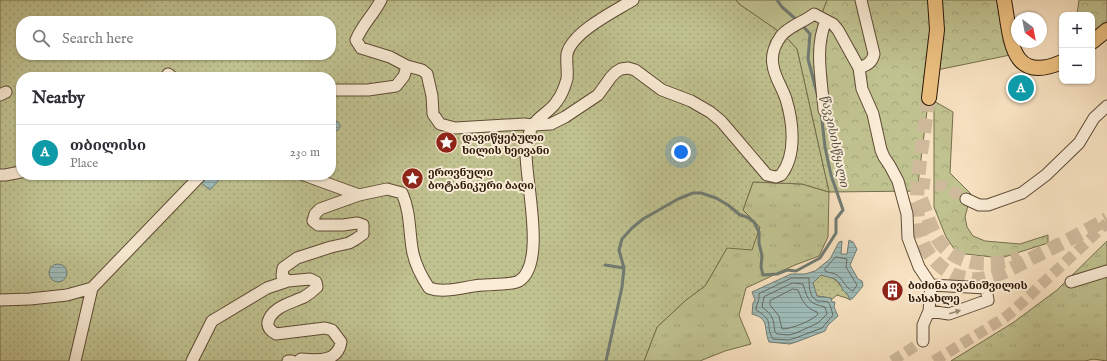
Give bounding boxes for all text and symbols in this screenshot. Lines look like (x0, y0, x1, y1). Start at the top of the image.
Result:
north arrow (1011, 12, 1047, 48)
map controls (1059, 12, 1095, 84)
button: + (1059, 12, 1095, 48)
search box (16, 16, 336, 60)
icon: search (30, 27, 52, 49)
text: Search here (62, 29, 133, 48)
button: − (1059, 48, 1095, 84)
pin: A (1008, 73, 1034, 103)
text: Nearby (32, 88, 85, 109)
water label: წავკისისწყალი (817, 94, 852, 190)
place icon: დავიწყებული ხილის ხეივანი (434, 130, 460, 156)
place label: დავიწყებული ხილის ხეივანი (462, 131, 550, 158)
text: თბილისი (70, 136, 146, 155)
your location (671, 142, 691, 162)
text: A (41, 144, 49, 161)
text: 230 m (290, 144, 320, 161)
text: Place (70, 155, 98, 172)
place icon: ეროვნული ბოტანიკური ბაღი (400, 165, 426, 191)
place label: ეროვნული ბოტანიკური ბაღი (428, 166, 534, 193)
building icon: ბიძინა ივანიშვილის სასახლე (880, 278, 906, 304)
place label: ბიძინა ივანიშვილის სასახლე (908, 279, 1028, 306)
one-way arrow (950, 309, 962, 315)

